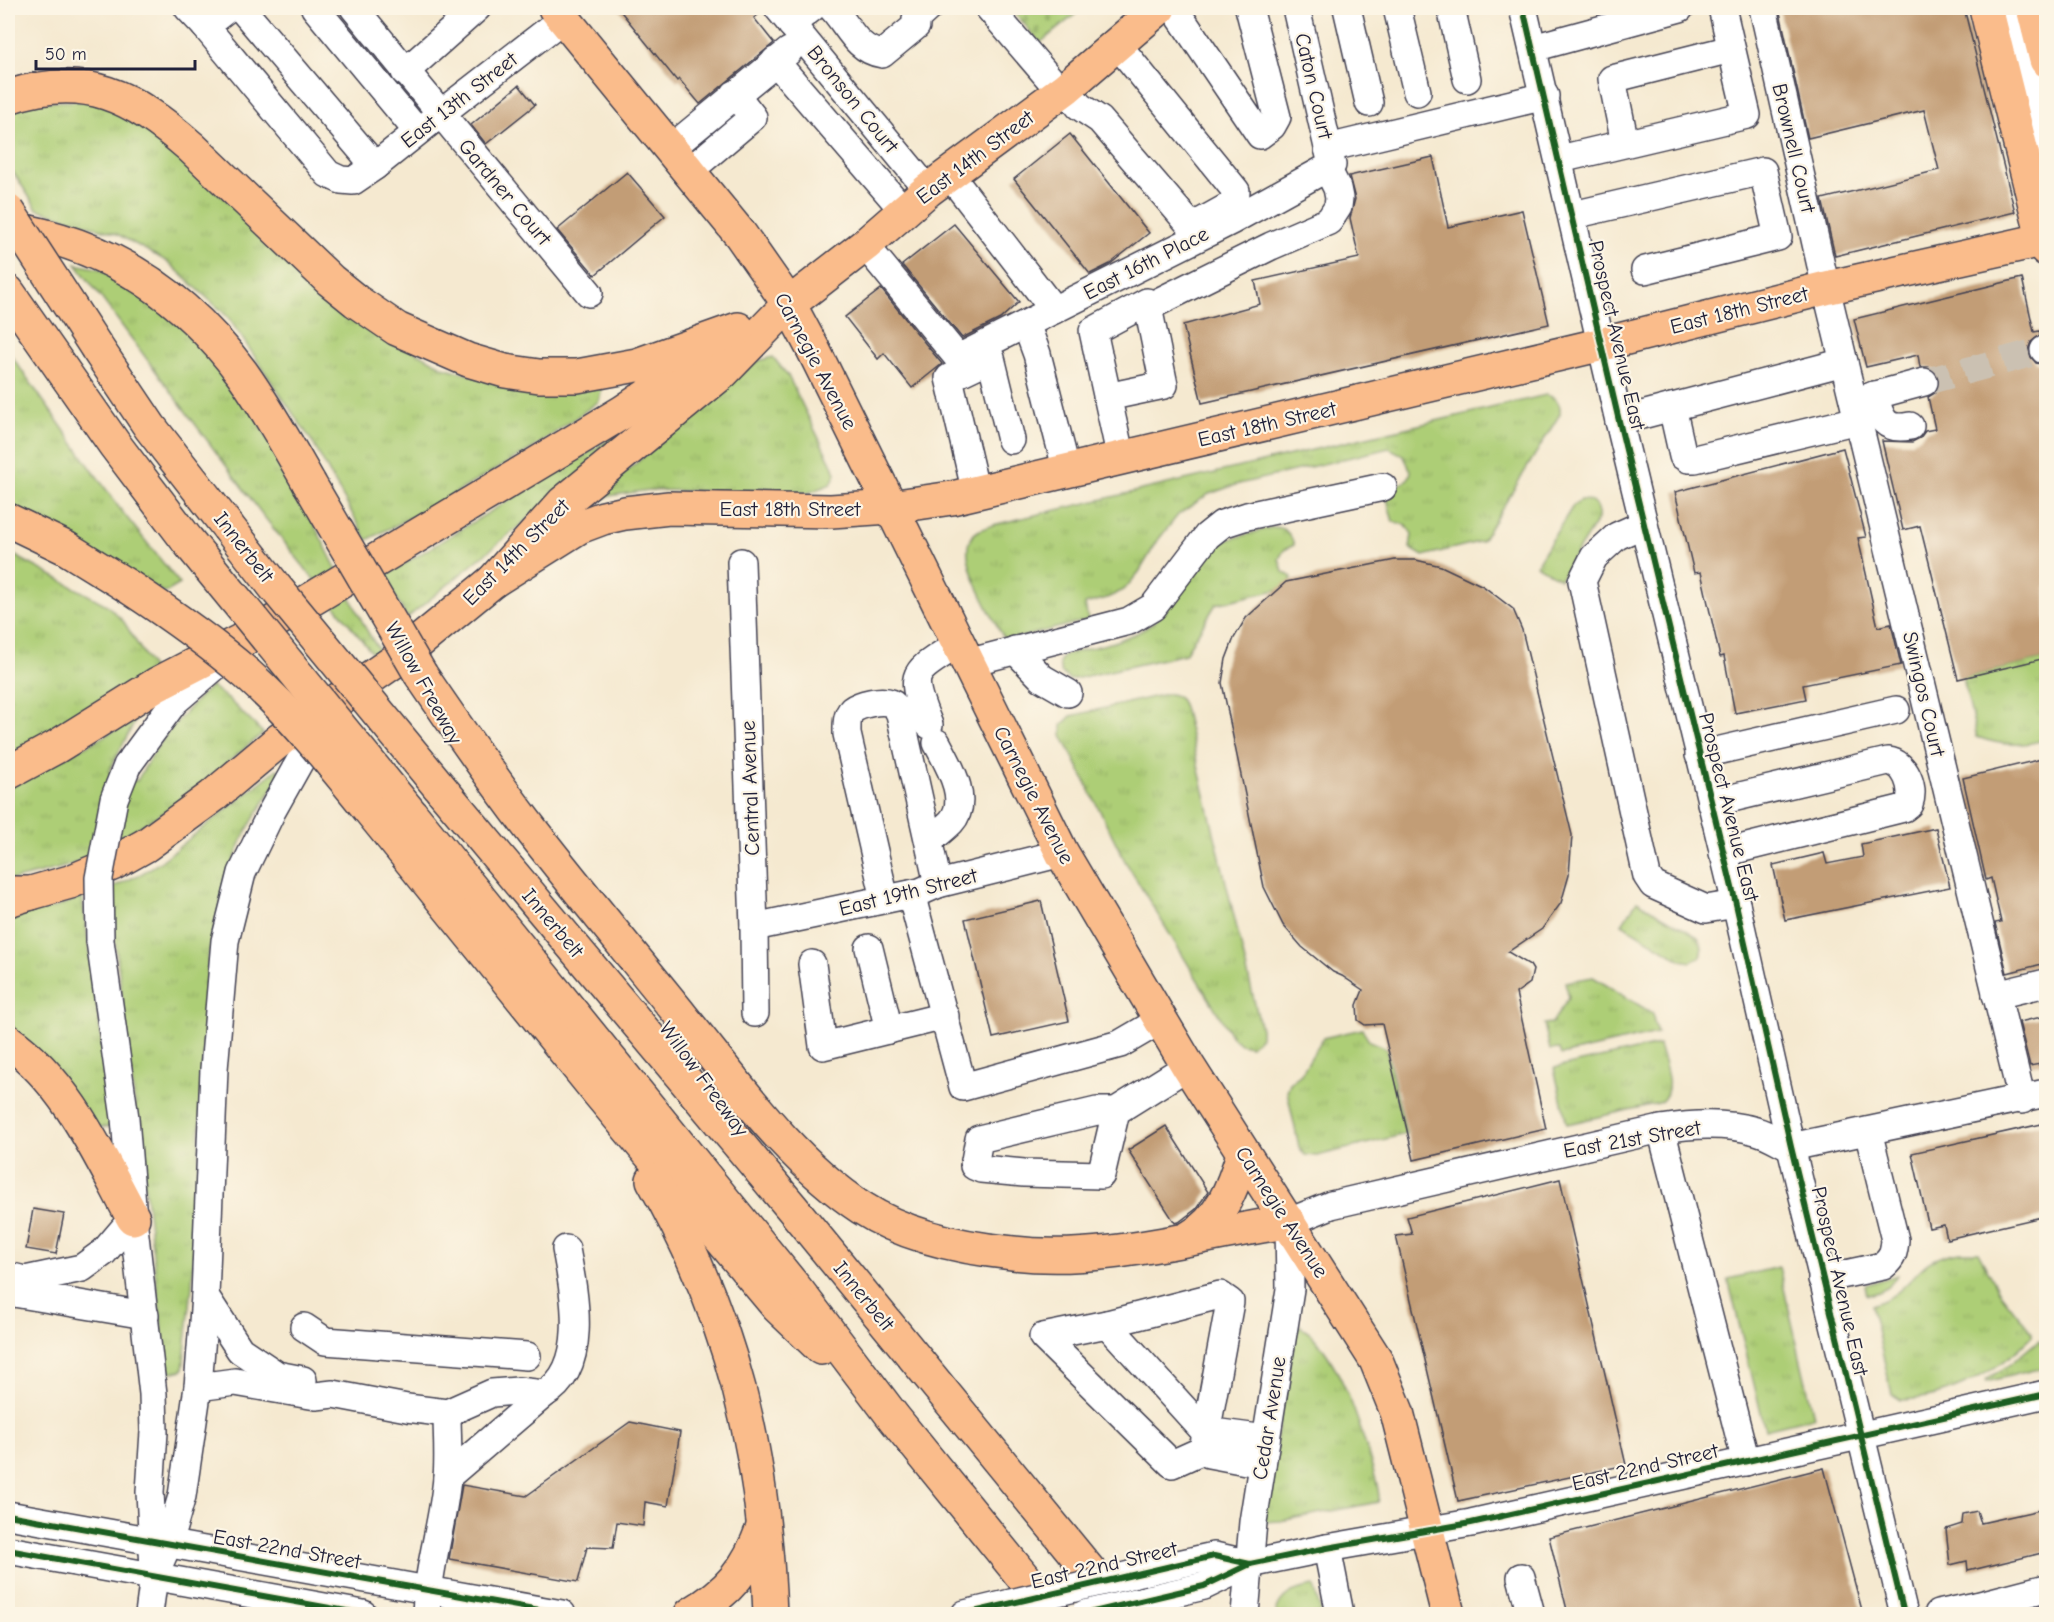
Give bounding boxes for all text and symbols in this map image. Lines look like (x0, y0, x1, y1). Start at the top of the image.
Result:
street label: Caton Court (1290, 31, 1338, 142)
scale bar (36, 33, 195, 71)
street label: Bronson Court (802, 40, 904, 158)
text: 50 m (45, 44, 87, 65)
street label: East 13th Street (396, 47, 523, 153)
street label: Brownell Court (1767, 81, 1821, 216)
street label: East 14th Street (912, 105, 1039, 209)
street label: Gardner Court (454, 134, 557, 251)
street label: East 16th Place (1079, 221, 1213, 305)
street label: Prospect Avenue East (1584, 238, 1651, 433)
street label: East 18th Street (1668, 281, 1811, 339)
street label: Carnegie Avenue (770, 288, 862, 434)
street label: East 18th Street (1195, 396, 1339, 452)
street label: East 14th Street (458, 493, 575, 610)
street label: East 18th Street (719, 497, 862, 521)
street label: Innerbelt (209, 507, 280, 588)
street label: Willow Freeway (380, 618, 468, 749)
street label: Swingos Court (1898, 629, 1950, 760)
street label: Prospect Avenue East (1694, 710, 1764, 905)
street label: Central Avenue (736, 720, 764, 856)
street label: Carnegie Avenue (989, 722, 1079, 868)
street label: East 19th Street (836, 863, 981, 921)
street label: Innerbelt (517, 884, 589, 963)
street label: Willow Freeway (654, 1017, 754, 1142)
street label: East 21st Street (1562, 1115, 1703, 1163)
street label: Carnegie Avenue (1231, 1142, 1333, 1282)
street label: Prospect Avenue East (1807, 1184, 1874, 1379)
street label: Innerbelt (829, 1256, 900, 1336)
street label: Cedar Avenue (1247, 1355, 1291, 1481)
street label: East 22nd Street (1569, 1438, 1722, 1496)
street label: East 22nd Street (211, 1524, 364, 1574)
street label: East 22nd Street (1028, 1536, 1181, 1594)

